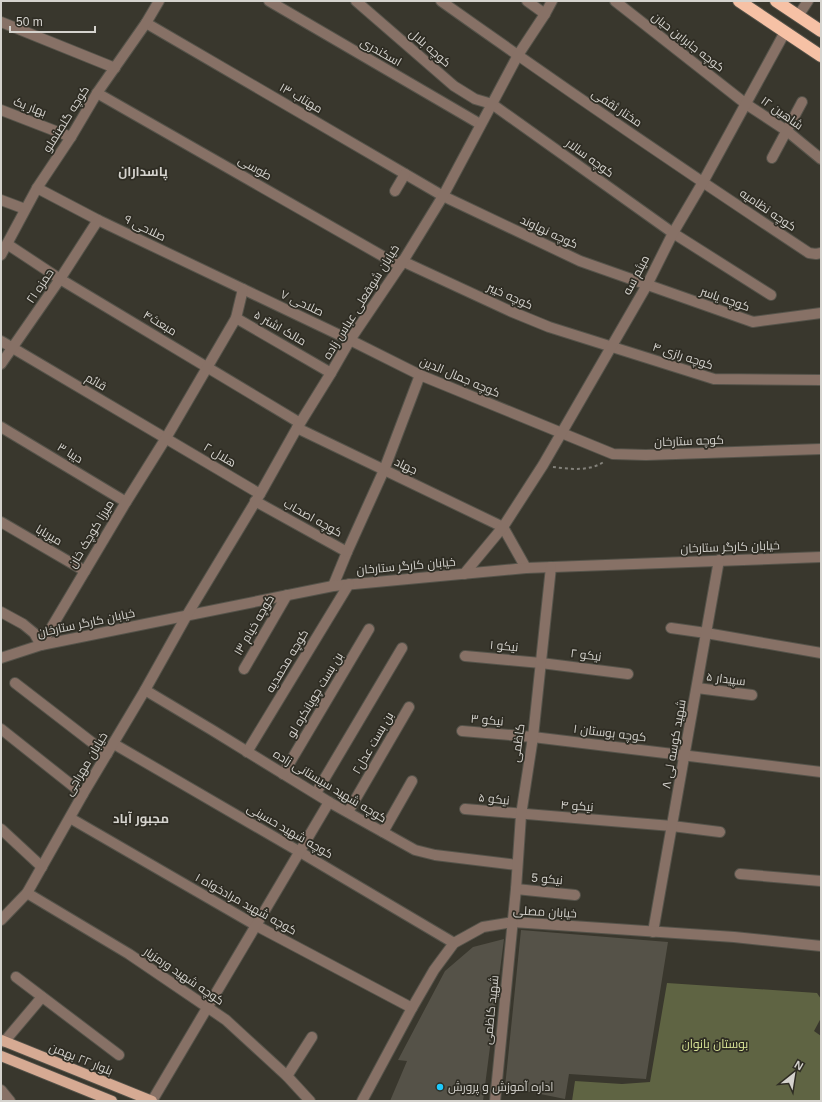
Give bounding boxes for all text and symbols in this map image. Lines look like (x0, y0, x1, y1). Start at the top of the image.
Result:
scale bar (10, 8, 95, 34)
street label: کوچه جابرابن حیان (648, 9, 727, 76)
text: 50 m (16, 15, 43, 29)
street label: کوچه بلال (405, 26, 454, 71)
street label: اسکندری (358, 35, 404, 69)
street label: مهتاب ۱۳ (277, 80, 325, 116)
street label: کوچه گلصنملو (40, 83, 94, 156)
street label: مختار ثقفی (589, 86, 645, 130)
street label: شاهین ۱۲ (758, 93, 806, 133)
street label: بهار یک (12, 94, 48, 120)
street label: کوچه سالار (561, 135, 617, 182)
street label: طوسی (236, 153, 274, 183)
district label: پاسداران (118, 164, 168, 181)
street label: کوچه نظامیه (736, 186, 799, 236)
street label: صلاحی ۹ (122, 212, 168, 244)
street label: کوچه نهاوند (517, 213, 580, 253)
street label: خیابان شوقعلی عباس زاده (320, 242, 402, 362)
street label: میثم سه (620, 253, 653, 298)
street label: حمزه ۲۱ (23, 266, 57, 306)
street label: کوچه خیبر (483, 279, 535, 314)
street label: کوچه یاسر (697, 284, 752, 316)
street label: صلاحی ۷ (278, 287, 326, 319)
street label: مالک اشتر ۵ (251, 307, 309, 349)
street label: مبعث۴ (141, 308, 179, 338)
street label: کوچه رازی ۴ (650, 340, 715, 374)
street label: کوچه جمال الدین (417, 354, 502, 402)
street label: قائم (83, 370, 109, 394)
street label: کوچه ستارخان (654, 433, 724, 451)
street label: دیبا ۳ (55, 440, 86, 466)
street label: هلال ۲ (201, 440, 239, 470)
street label: جهاد (392, 455, 420, 477)
street label: کوچه اصحاب (280, 496, 345, 542)
street label: میرزا کوچک خان (65, 497, 119, 572)
street label: میربابا (33, 522, 65, 548)
street label: خیابان کارگر ستارخان (680, 538, 780, 556)
street label: خیابان کارگر ستارخان (356, 555, 456, 577)
street label: کوچه خیام ۱۳ (231, 592, 279, 659)
street label: خیابان کارگر ستارخان (36, 606, 136, 640)
street label: کوچه محمدیه (263, 627, 313, 696)
street label: نیکو ۱ (489, 638, 519, 654)
street label: نیکو ۲ (570, 646, 602, 664)
street label: بن بست چوپانکره لو (284, 650, 348, 741)
street label: سپیدار ۵ (705, 670, 747, 689)
street label: شهید کوسه لی ۸ (659, 698, 689, 790)
street label: بن بست عدل۲ (350, 709, 396, 777)
street label: نیکو ۳ (470, 712, 504, 728)
street label: کوچه بوستان ۱ (572, 722, 647, 746)
street label: کاظمی (508, 723, 528, 763)
street label: خیابان مهراجی (62, 730, 110, 798)
street label: کوچه شهید سیستانی زاده (270, 747, 389, 827)
street label: نیکو ۵ (478, 790, 510, 808)
street label: نیکو ۴ (560, 798, 594, 814)
street label: کوچه شهید حسینی (243, 801, 336, 863)
district label: مجبور آباد (113, 811, 169, 827)
street label: ۱ کوچه شهید مرادخواه (192, 870, 299, 939)
street label: نیکو 5 (531, 871, 563, 887)
street label: خیابان مصلی (513, 903, 577, 921)
street label: کوچه شهید ورمزیار (139, 944, 227, 1010)
street label: شهید کاظمی (480, 974, 502, 1045)
park label: بوستان بانوان (682, 1037, 748, 1051)
street label: بلوار ۲۲ بهمن (47, 1040, 115, 1078)
north arrow (774, 1054, 814, 1094)
text: N (793, 1058, 805, 1073)
place label: اداره آموزش و پرورش (448, 1080, 554, 1096)
marker: اداره آموزش و پرورش (435, 1082, 445, 1092)

